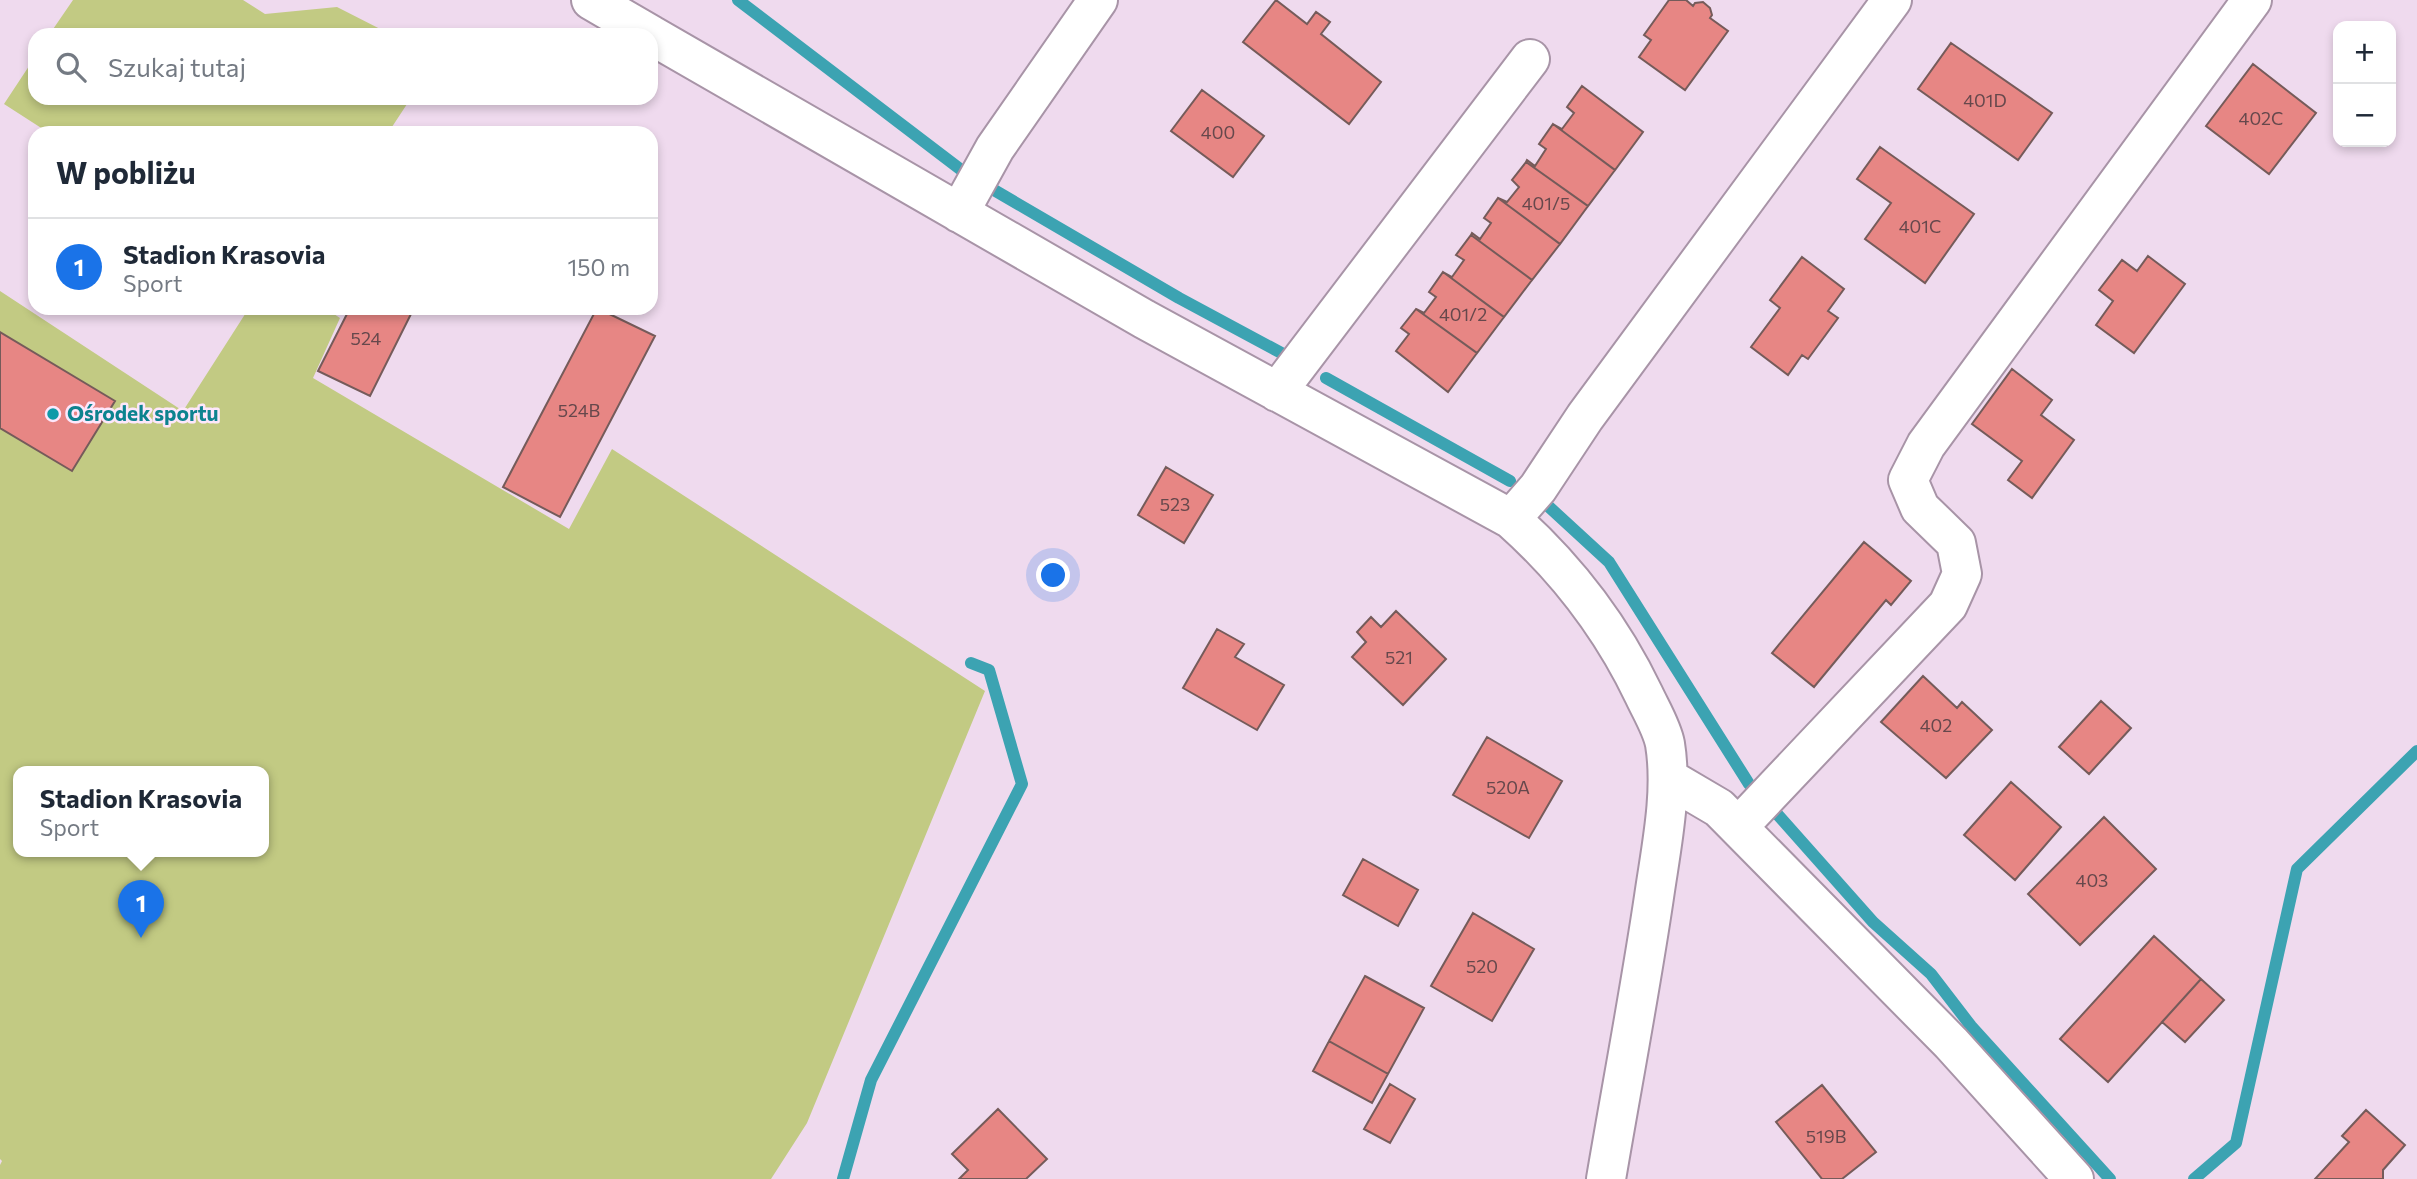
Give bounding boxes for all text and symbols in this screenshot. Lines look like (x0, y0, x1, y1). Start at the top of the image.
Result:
map controls (2333, 21, 2396, 147)
button: + (2333, 21, 2396, 84)
search box (28, 28, 658, 105)
icon: search (52, 48, 90, 86)
text: Szukaj tutaj (108, 51, 246, 82)
button: − (2333, 84, 2396, 147)
house number: 401D (1963, 89, 2007, 111)
house number: 402C (2239, 107, 2283, 129)
house number: 400 (1201, 121, 1235, 143)
text: W pobliżu (56, 153, 196, 190)
house number: 401/5 (1522, 192, 1570, 214)
house number: 401C (1899, 215, 1941, 237)
text: Stadion Krasovia (123, 238, 326, 269)
text: 1 (74, 253, 84, 281)
text: 150 m (567, 253, 630, 281)
text: Sport (123, 269, 182, 297)
house number: 401/2 (1439, 303, 1487, 325)
house number: 524 (351, 327, 382, 349)
house number: 524B (558, 399, 600, 421)
place label: Ośrodek sportu (67, 400, 219, 425)
marker: Ośrodek sportu (45, 406, 61, 422)
house number: 523 (1160, 493, 1190, 515)
your location (1036, 558, 1070, 592)
house number: 521 (1385, 646, 1413, 668)
house number: 402 (1920, 714, 1952, 736)
popup (13, 766, 269, 857)
house number: 520A (1486, 776, 1530, 798)
text: Stadion Krasovia (40, 782, 242, 813)
text: Sport (40, 813, 99, 841)
house number: 403 (2076, 869, 2108, 891)
pin: 1 (118, 880, 164, 938)
house number: 520 (1466, 955, 1498, 977)
house number: 519B (1806, 1125, 1846, 1147)

